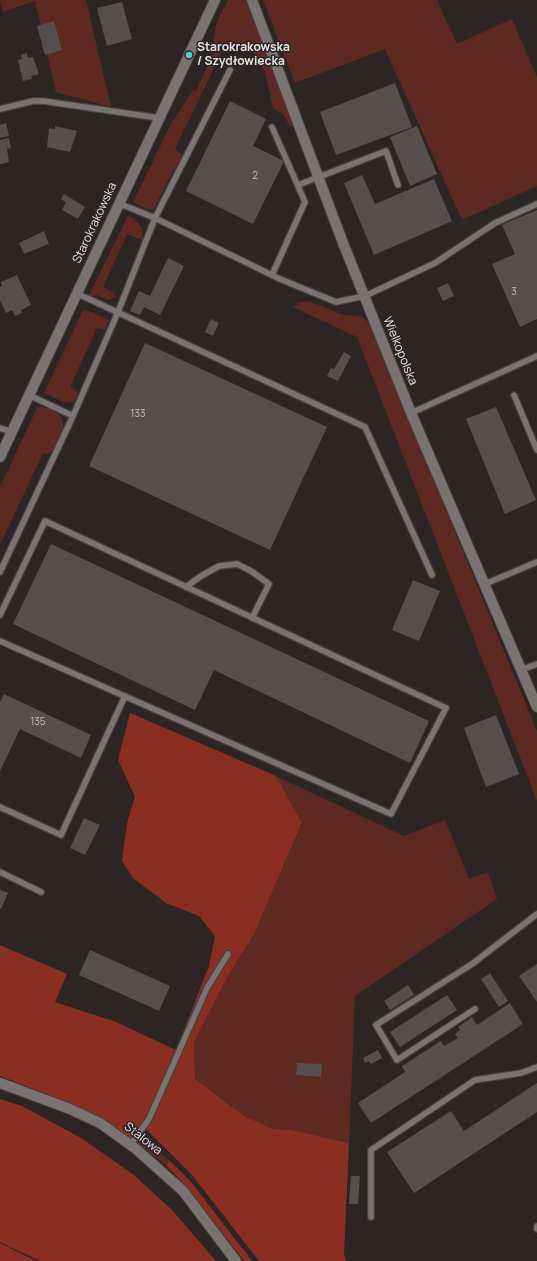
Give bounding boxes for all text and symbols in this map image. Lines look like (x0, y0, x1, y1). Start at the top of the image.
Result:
place label: Starokrakowska / Szydłowiecka (197, 41, 290, 69)
marker: Starokrakowska / Szydłowiecka (184, 50, 194, 60)
house number: 2 (252, 170, 258, 182)
street label: Starokrakowska (70, 180, 120, 266)
house number: 3 (511, 286, 517, 298)
street label: Wielkopolska (380, 315, 420, 387)
house number: 133 (131, 408, 145, 420)
house number: 135 (30, 716, 46, 728)
street label: Stalowa (121, 1120, 165, 1158)

